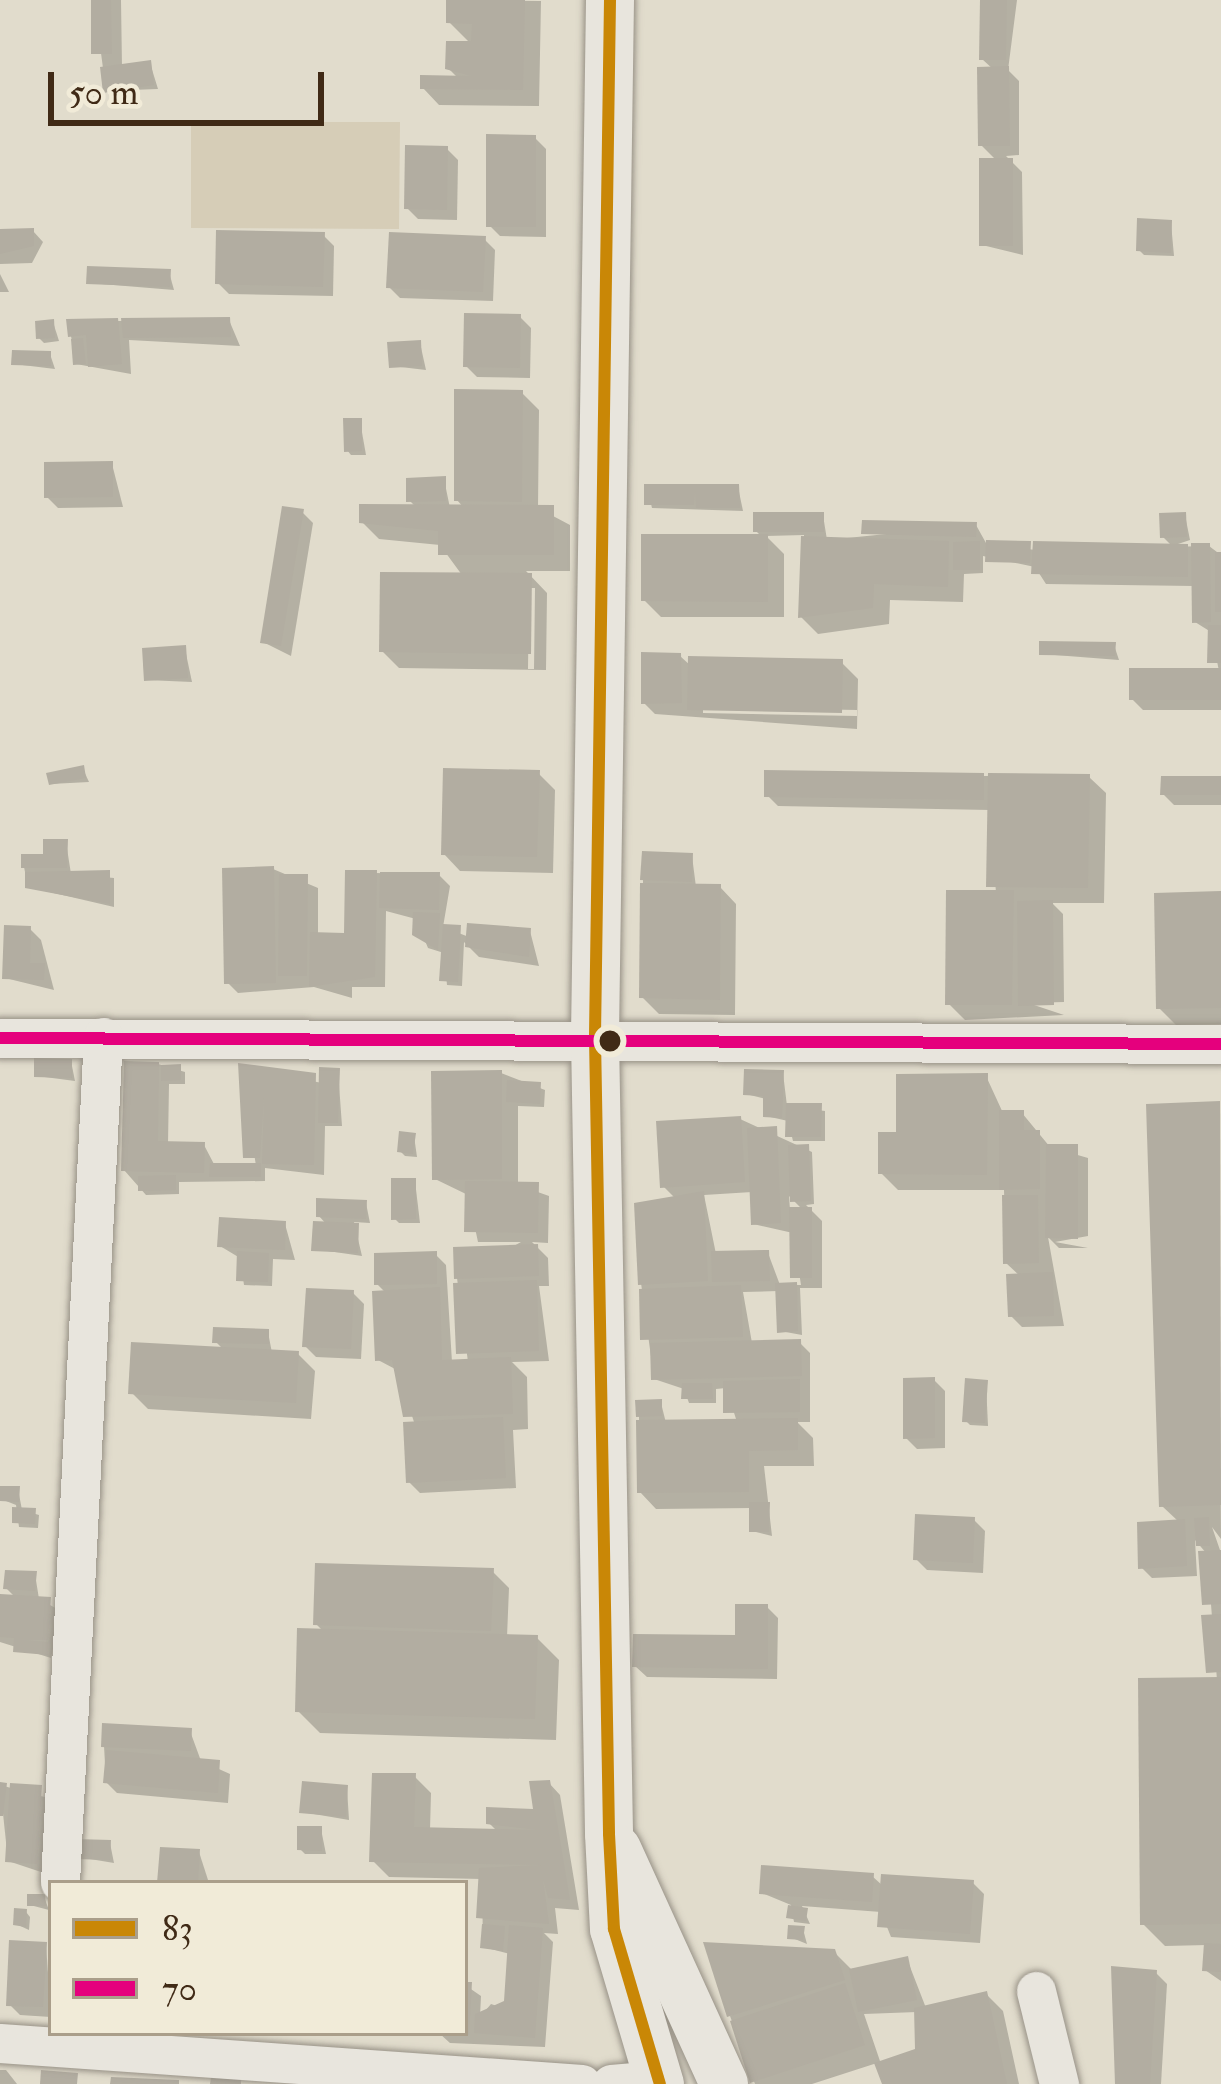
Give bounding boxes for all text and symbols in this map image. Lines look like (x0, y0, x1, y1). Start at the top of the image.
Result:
scale bar (54, 48, 330, 122)
text: 50 m (69, 70, 138, 115)
unlabelled marker (599, 1030, 621, 1052)
legend (48, 1880, 468, 2036)
text: 83 (162, 1906, 193, 1951)
text: 70 (162, 1966, 197, 2011)

